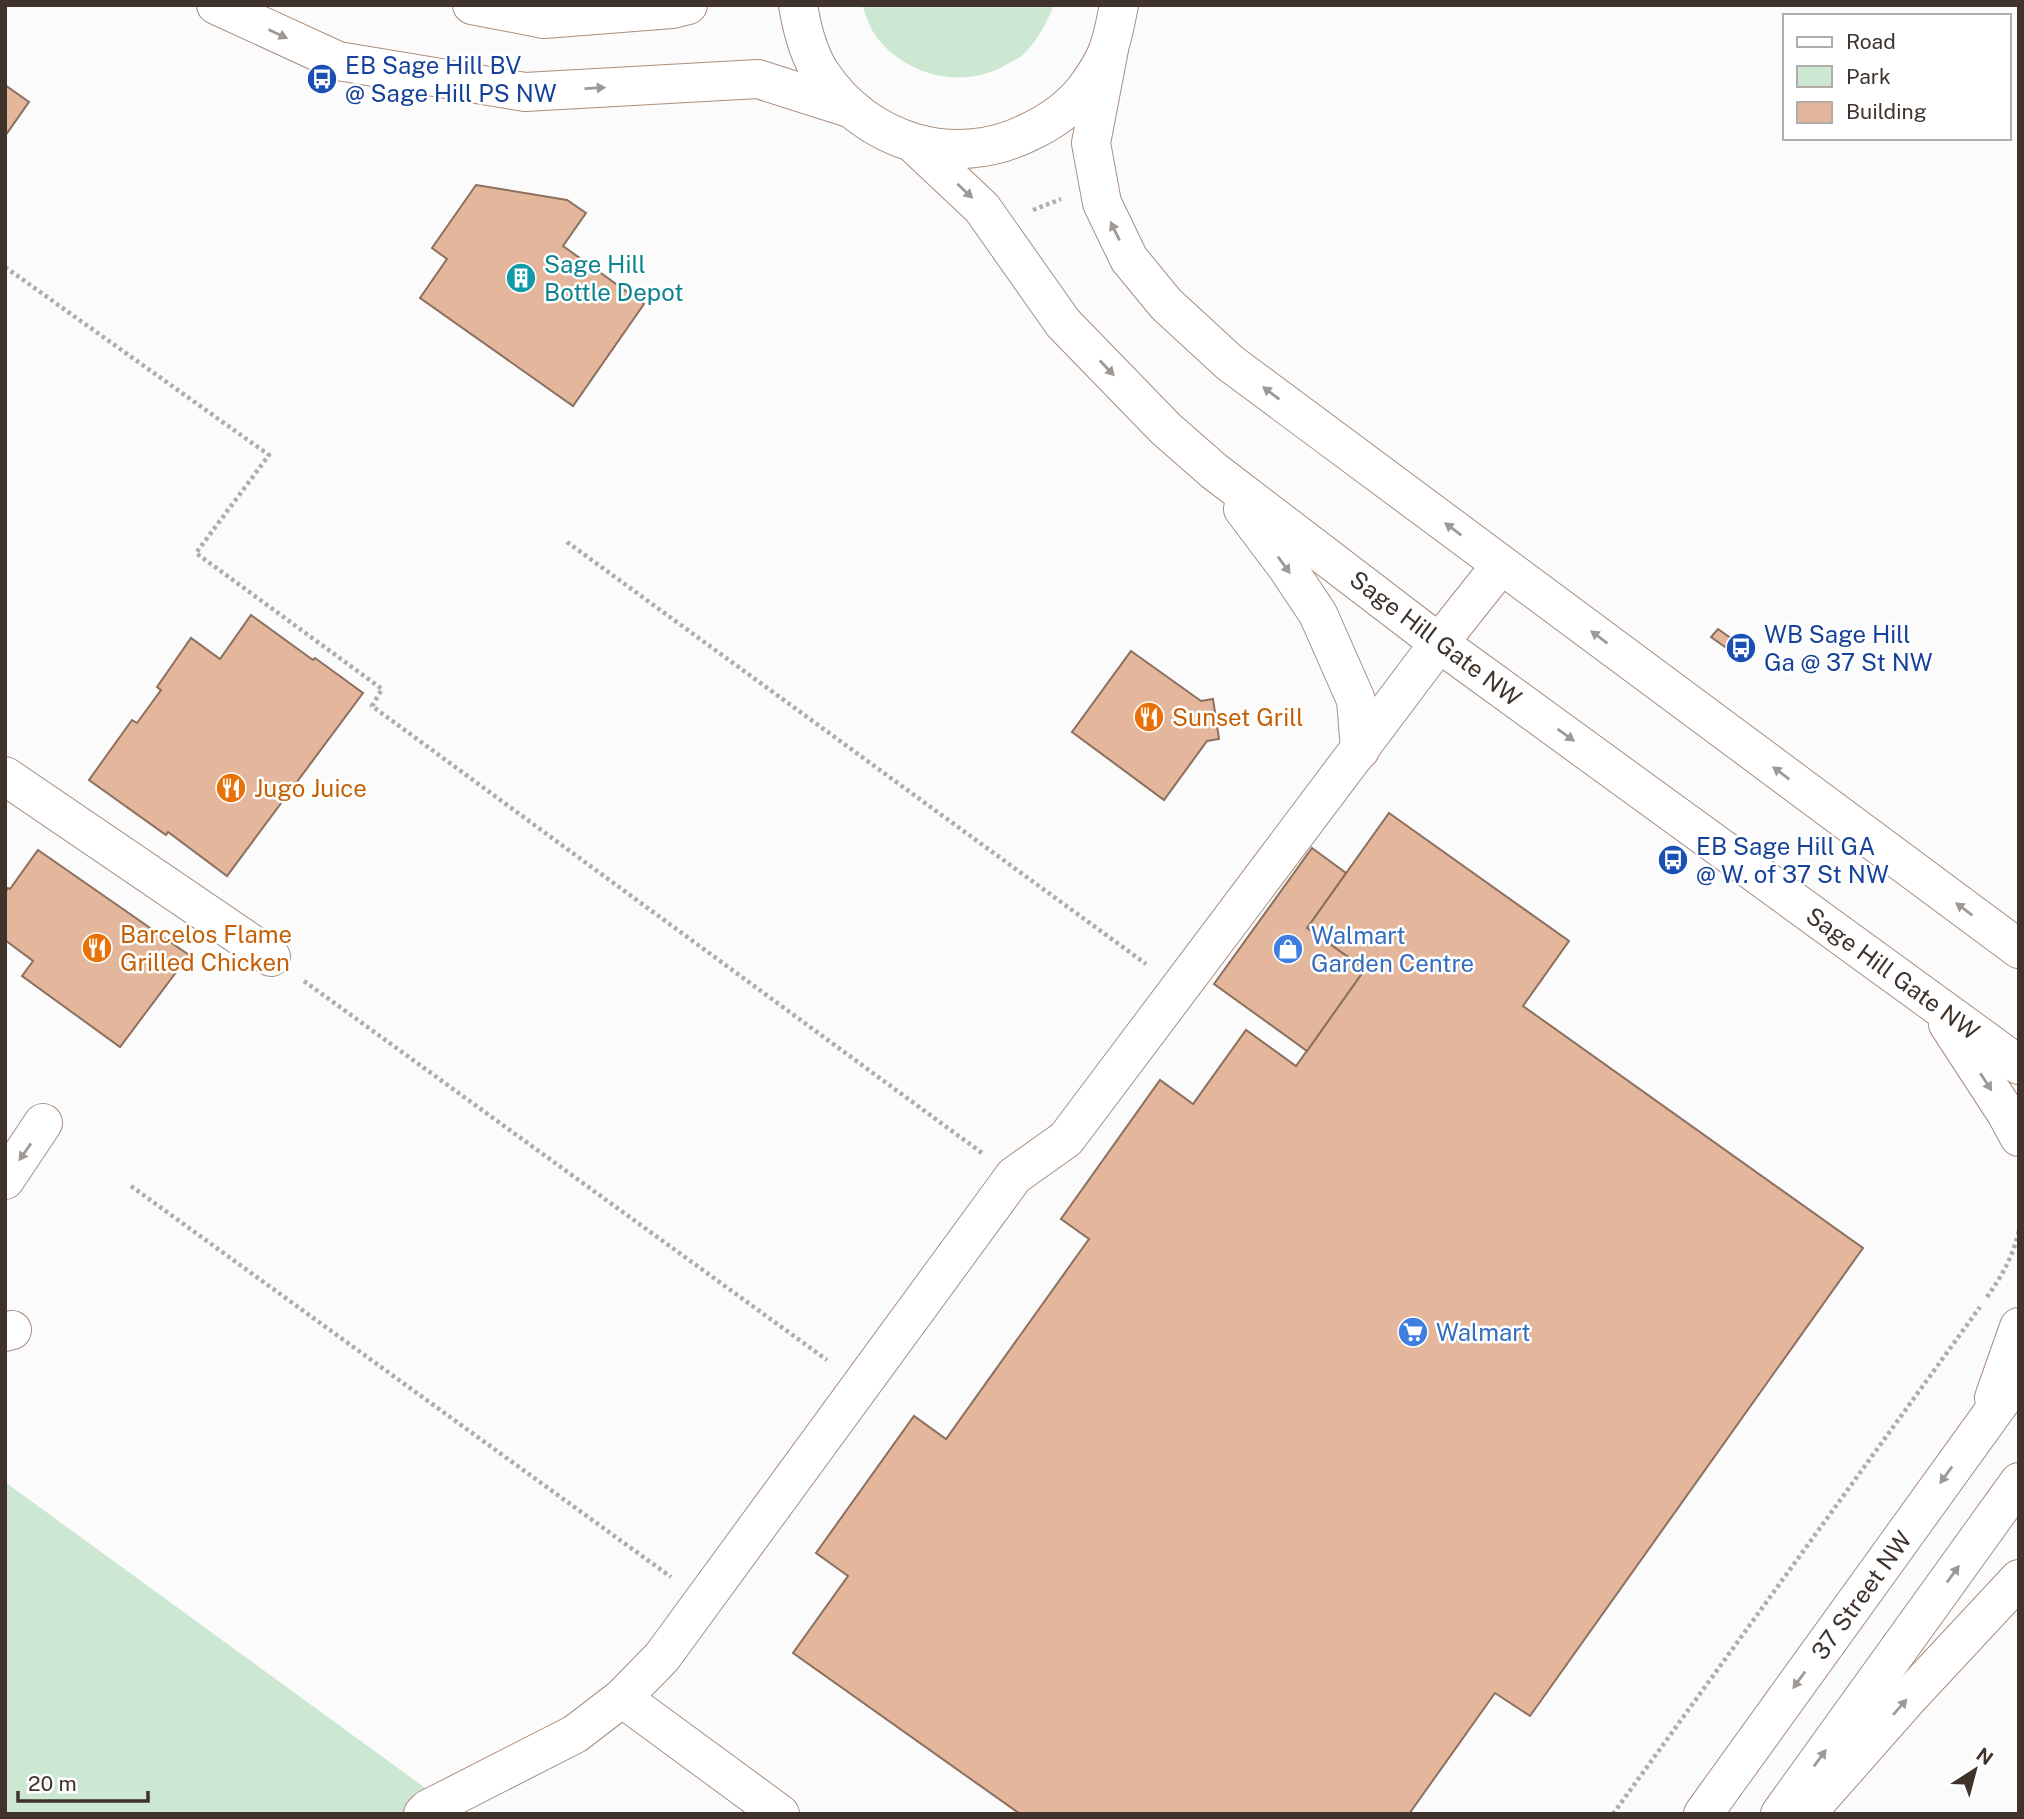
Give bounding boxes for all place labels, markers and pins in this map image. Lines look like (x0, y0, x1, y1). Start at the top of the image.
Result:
place label: EB Sage Hill BV @ Sage Hill PS NW (345, 51, 557, 107)
bus stop icon: EB Sage Hill BV @ Sage Hill PS NW (305, 62, 339, 96)
place label: Sage Hill Bottle Depot (544, 250, 684, 306)
building icon: Sage Hill Bottle Depot (504, 261, 538, 295)
place label: WB Sage Hill Ga @ 37 St NW (1764, 620, 1933, 676)
bus stop icon: WB Sage Hill Ga @ 37 St NW (1724, 631, 1758, 665)
restaurant icon: Sunset Grill (1132, 700, 1166, 734)
place label: Sunset Grill (1172, 703, 1304, 731)
restaurant icon: Jugo Juice (214, 771, 248, 805)
place label: Jugo Juice (254, 774, 367, 802)
place label: EB Sage Hill GA @ W. of 37 St NW (1696, 832, 1889, 888)
bus stop icon: EB Sage Hill GA @ W. of 37 St NW (1656, 843, 1690, 877)
place label: Barcelos Flame Grilled Chicken (120, 920, 292, 976)
place label: Walmart Garden Centre (1311, 921, 1474, 977)
restaurant icon: Barcelos Flame Grilled Chicken (80, 931, 114, 965)
shop icon: Walmart Garden Centre (1271, 932, 1305, 966)
supermarket icon: Walmart (1396, 1315, 1430, 1349)
place label: Walmart (1436, 1318, 1531, 1346)

